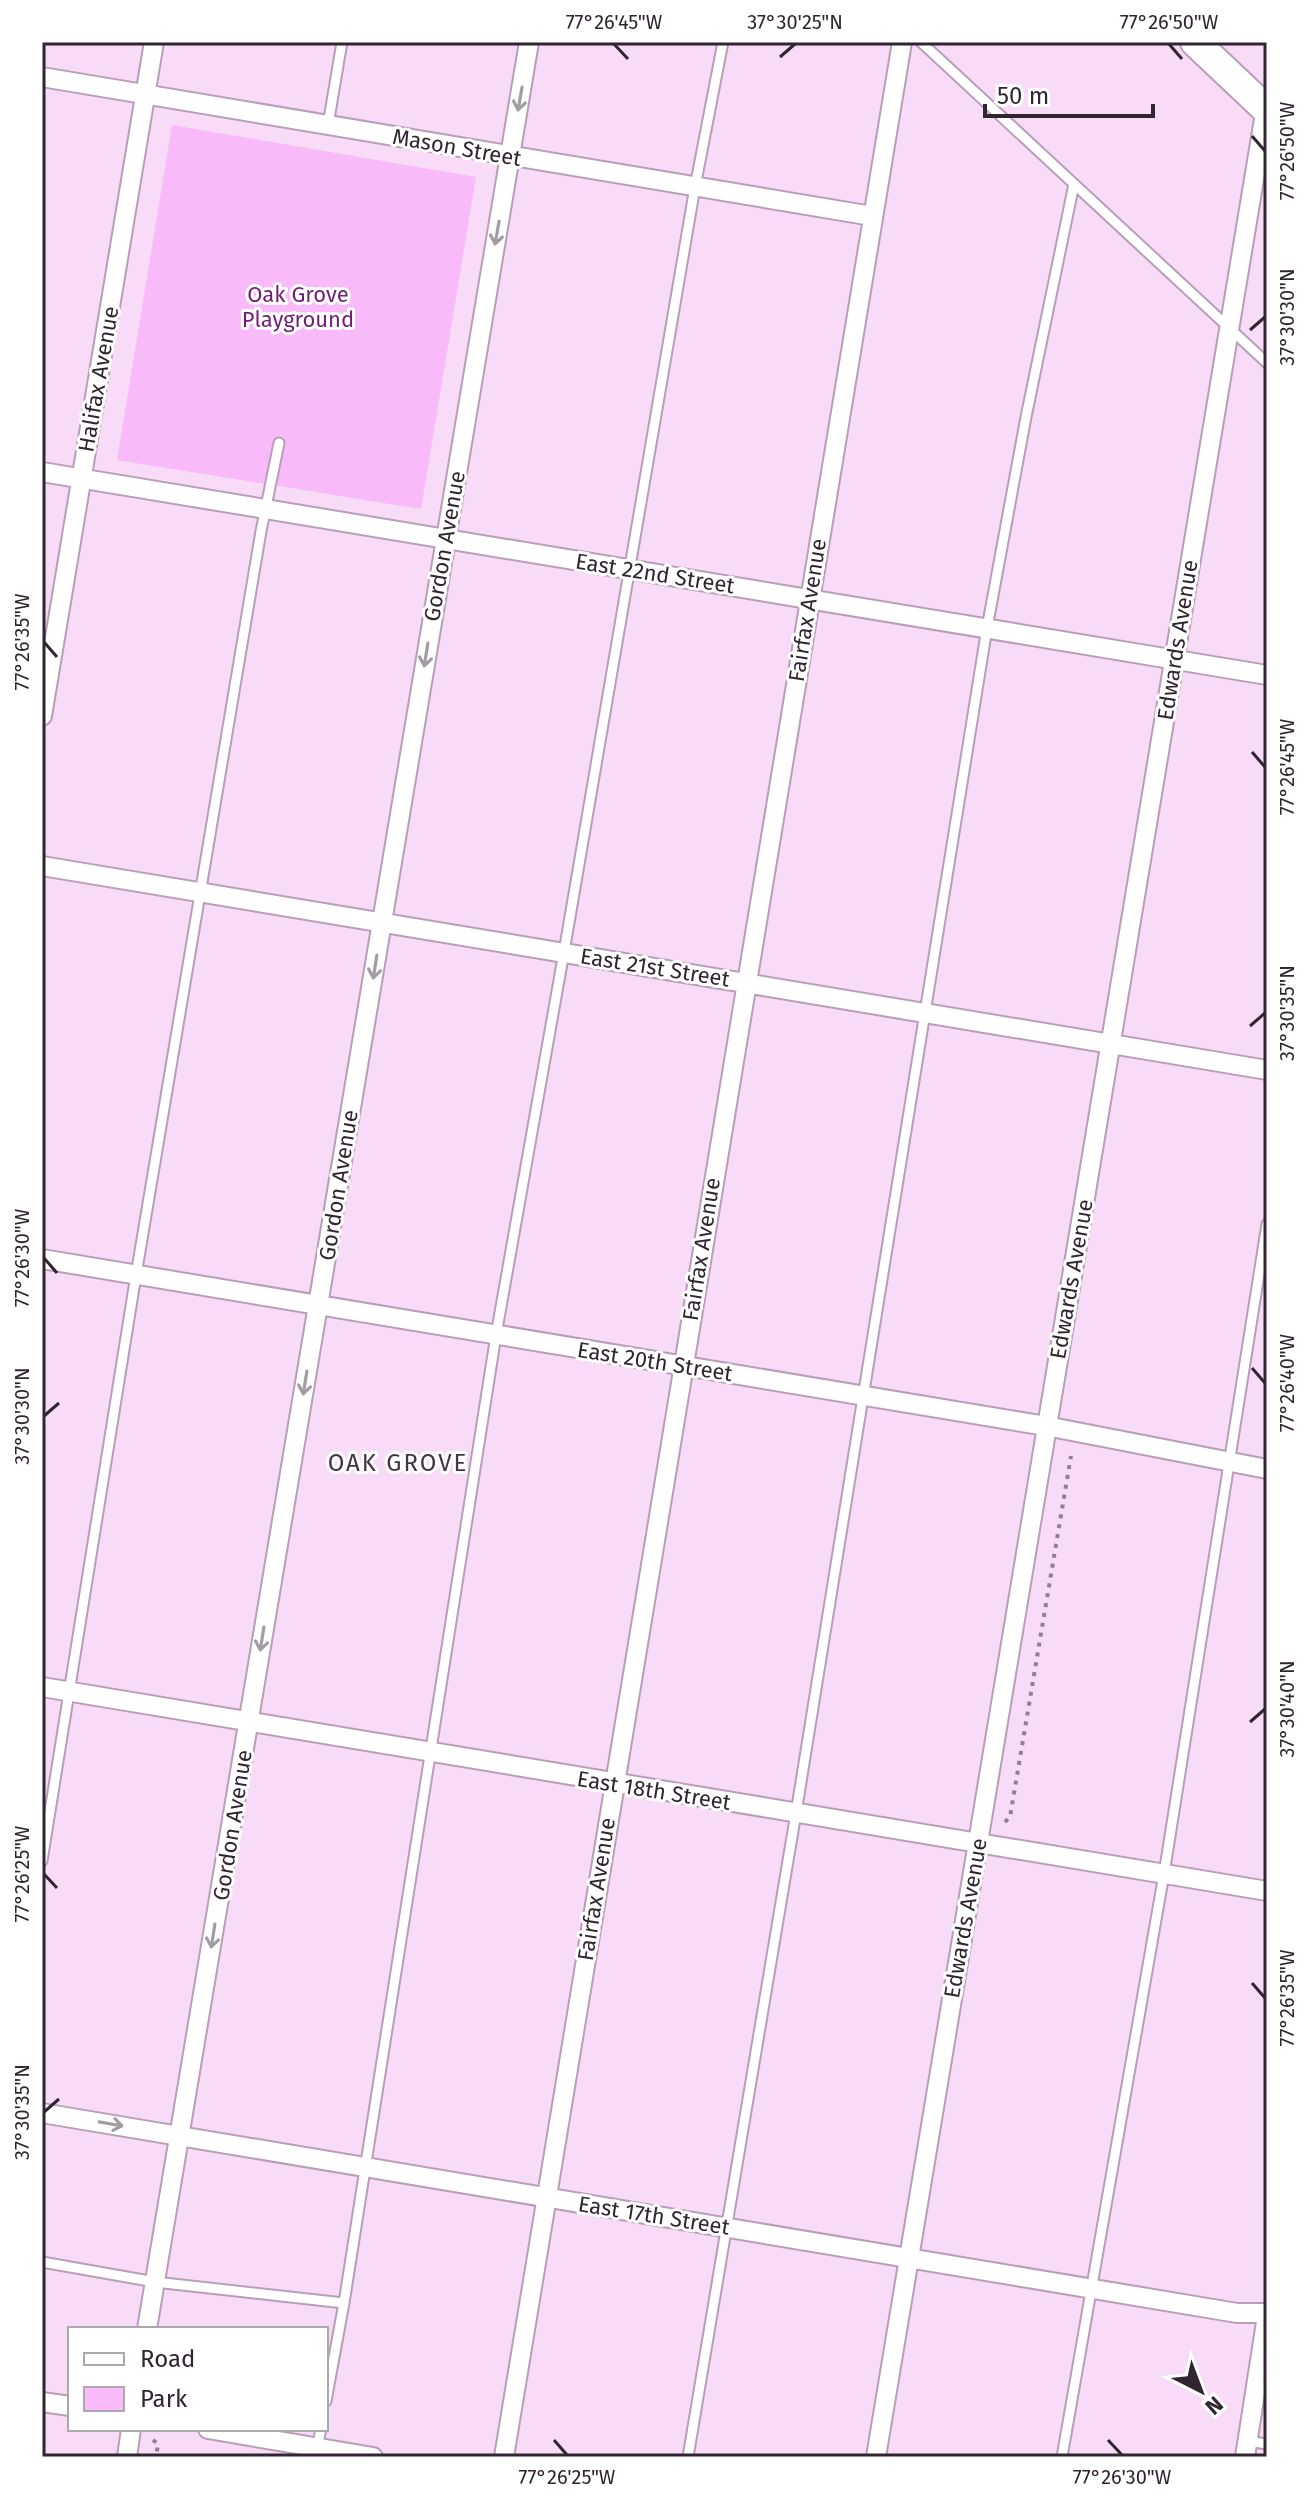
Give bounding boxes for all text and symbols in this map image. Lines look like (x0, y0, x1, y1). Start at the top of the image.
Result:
text: 77°26'45"W (566, 10, 663, 34)
text: 37°30'25"N (747, 10, 843, 34)
text: 77°26'50"W (1120, 10, 1219, 34)
scale bar (985, 68, 1153, 118)
text: 50 m (997, 82, 1049, 110)
one-way arrow (511, 86, 526, 111)
text: 77°26'50"W (1275, 101, 1299, 200)
street label: Mason Street (390, 123, 524, 172)
one-way arrow (489, 220, 504, 245)
text: 37°30'30"N (1275, 268, 1299, 366)
park label: Oak Grove Playground (242, 281, 354, 333)
street label: Halifax Avenue (72, 304, 125, 454)
street label: Gordon Avenue (418, 469, 471, 623)
street label: Fairfax Avenue (783, 537, 832, 684)
street label: East 22nd Street (573, 548, 736, 599)
street label: Edwards Avenue (1151, 558, 1204, 722)
text: 77°26'35"W (10, 593, 34, 690)
one-way arrow (418, 642, 433, 667)
text: 77°26'45"W (1275, 718, 1299, 815)
street label: East 21st Street (578, 942, 732, 993)
one-way arrow (366, 954, 381, 979)
text: 37°30'35"N (1275, 965, 1299, 1061)
street label: Gordon Avenue (313, 1108, 364, 1262)
street label: Fairfax Avenue (677, 1176, 726, 1323)
street label: Edwards Avenue (1044, 1197, 1099, 1361)
text: 77°26'30"W (10, 1208, 34, 1307)
text: 77°26'40"W (1275, 1333, 1299, 1432)
street label: East 20th Street (575, 1336, 735, 1387)
text: 37°30'30"N (10, 1367, 34, 1465)
one-way arrow (297, 1369, 312, 1395)
district label: OAK GROVE (328, 1449, 468, 1477)
one-way arrow (254, 1626, 269, 1651)
text: 37°30'40"N (1275, 1660, 1299, 1758)
street label: Gordon Avenue (207, 1748, 258, 1902)
street label: East 18th Street (575, 1765, 733, 1816)
street label: Fairfax Avenue (572, 1816, 621, 1963)
text: 77°26'25"W (10, 1825, 34, 1922)
street label: Edwards Avenue (938, 1836, 993, 2000)
one-way arrow (205, 1923, 220, 1949)
text: 77°26'35"W (1275, 1949, 1299, 2046)
text: 37°30'35"N (10, 2064, 34, 2160)
one-way arrow (98, 2118, 123, 2133)
street label: East 17th Street (576, 2190, 732, 2241)
legend (68, 2327, 328, 2431)
text: Road (140, 2345, 195, 2373)
north arrow (1161, 2351, 1241, 2431)
text: Park (140, 2385, 188, 2413)
text: N (1200, 2391, 1229, 2420)
text: 77°26'25"W (519, 2465, 616, 2489)
text: 77°26'30"W (1073, 2465, 1172, 2489)

